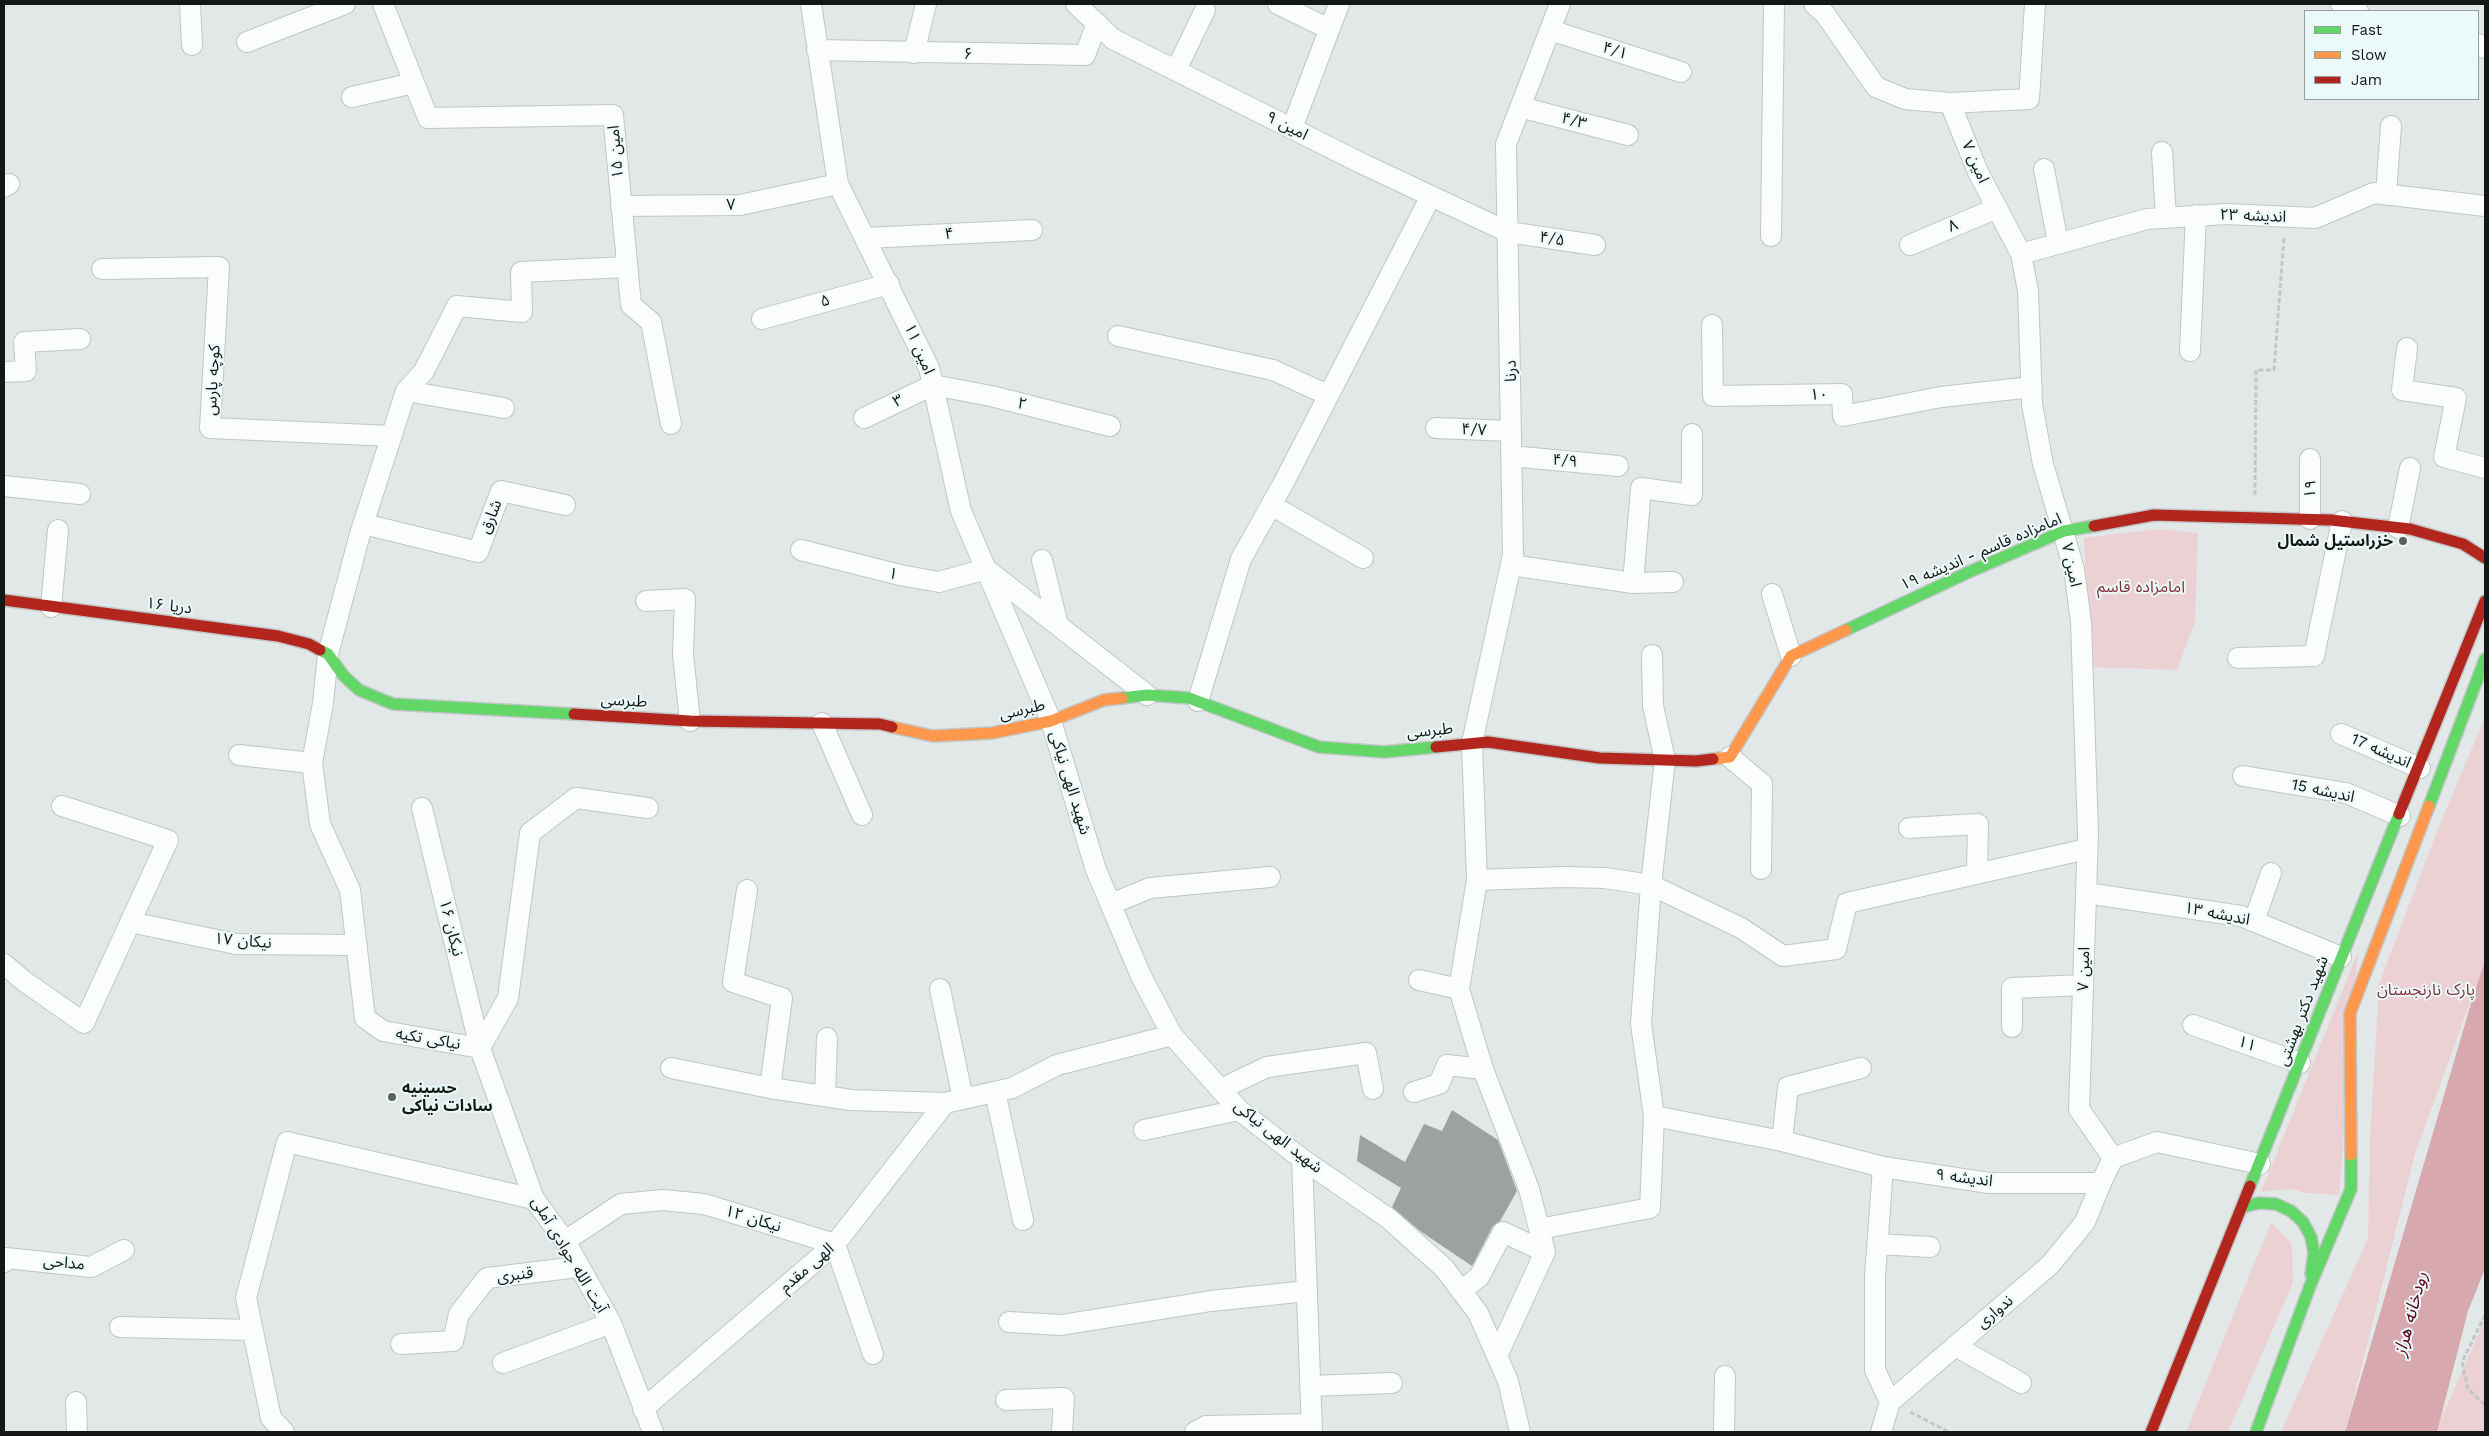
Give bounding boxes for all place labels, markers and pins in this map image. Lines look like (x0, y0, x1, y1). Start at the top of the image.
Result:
place label: خزراستیل شمال (2278, 531, 2393, 551)
marker: خزراستیل شمال (2397, 535, 2409, 547)
place label: حسینیه سادات نیاکی (402, 1078, 493, 1116)
marker: حسینیه سادات نیاکی (386, 1091, 398, 1103)

